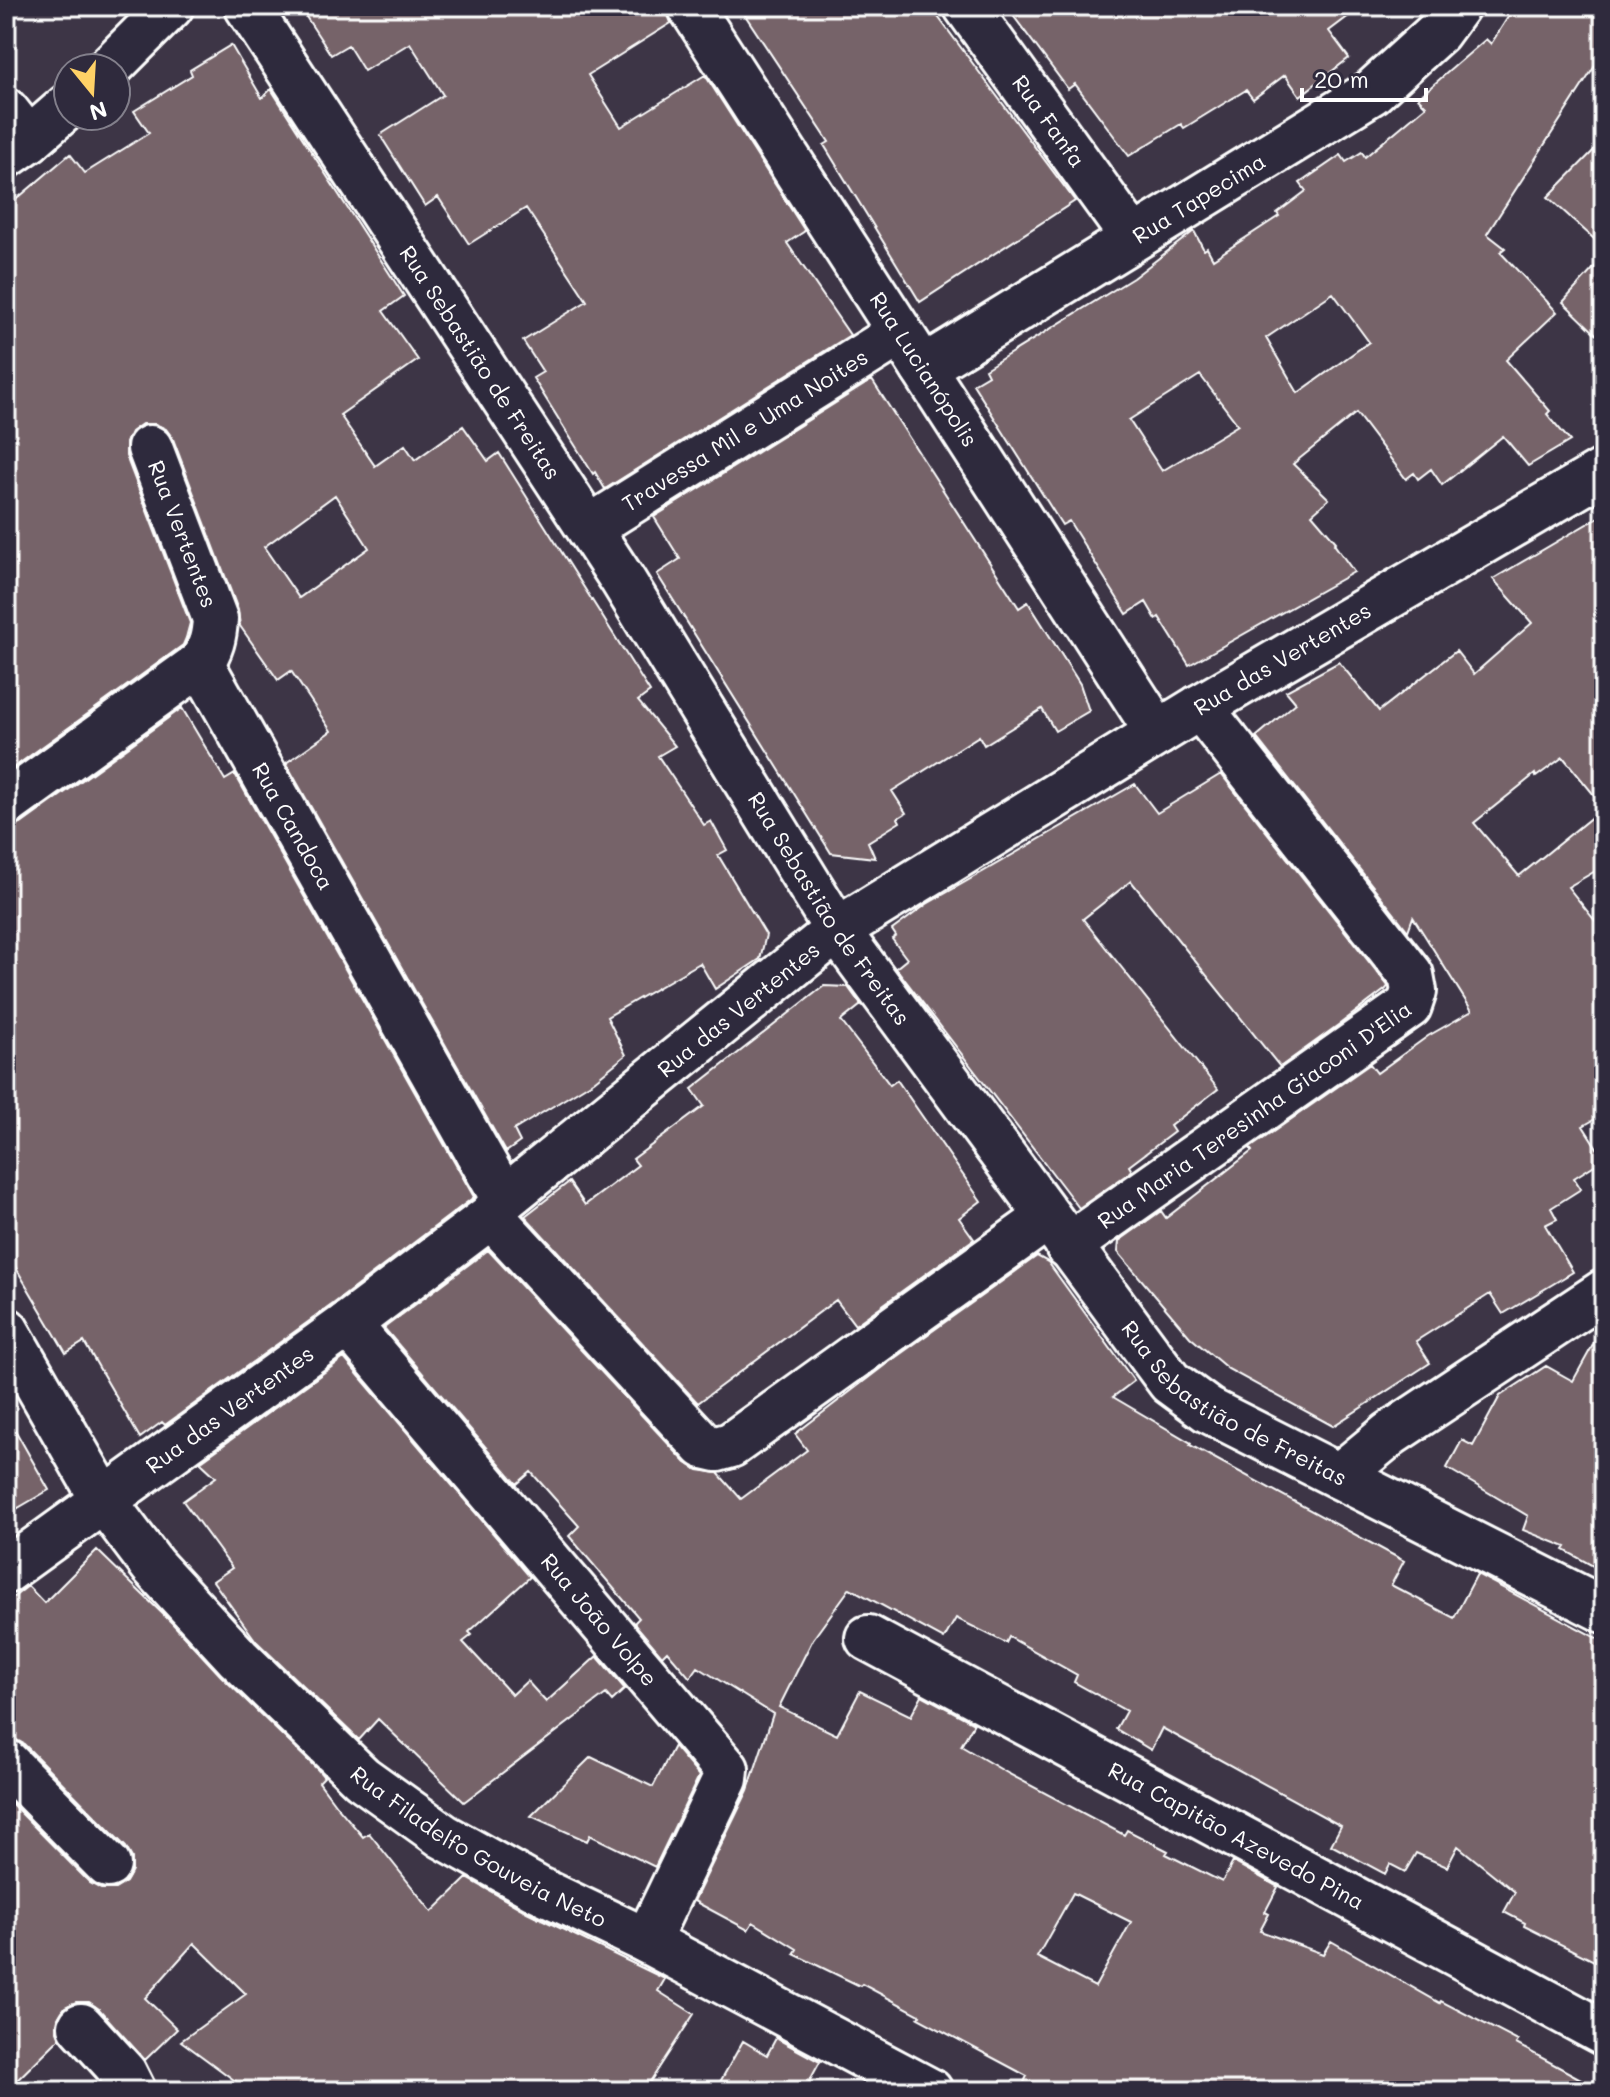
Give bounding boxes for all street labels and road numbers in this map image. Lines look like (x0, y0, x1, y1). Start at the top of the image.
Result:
street label: Rua Fanfa (1006, 69, 1093, 173)
street label: Rua Tapecima (1127, 146, 1271, 250)
street label: Rua Sebastião de Freitas (394, 240, 568, 485)
street label: Rua Lucianópolis (864, 286, 985, 452)
street label: Travessa Mil e Uma Noites (616, 342, 873, 518)
street label: Rua Vertentes (142, 456, 224, 612)
street label: Rua das Vertentes (1188, 595, 1376, 722)
street label: Rua Candoca (246, 757, 341, 895)
street label: Rua Sebastião de Freitas (742, 786, 917, 1031)
street label: Rua das Vertentes (651, 935, 825, 1083)
street label: Rua Maria Teresinha Giaconi D'Elia (1091, 994, 1417, 1235)
street label: Rua Sebastião de Freitas (1116, 1314, 1352, 1492)
street label: Rua das Vertentes (140, 1338, 319, 1480)
street label: Rua João Volpe (535, 1547, 664, 1692)
street label: Rua Capitão Azevedo Pina (1103, 1755, 1370, 1916)
street label: Rua Filadelfo Gouveia Neto (344, 1759, 611, 1934)

